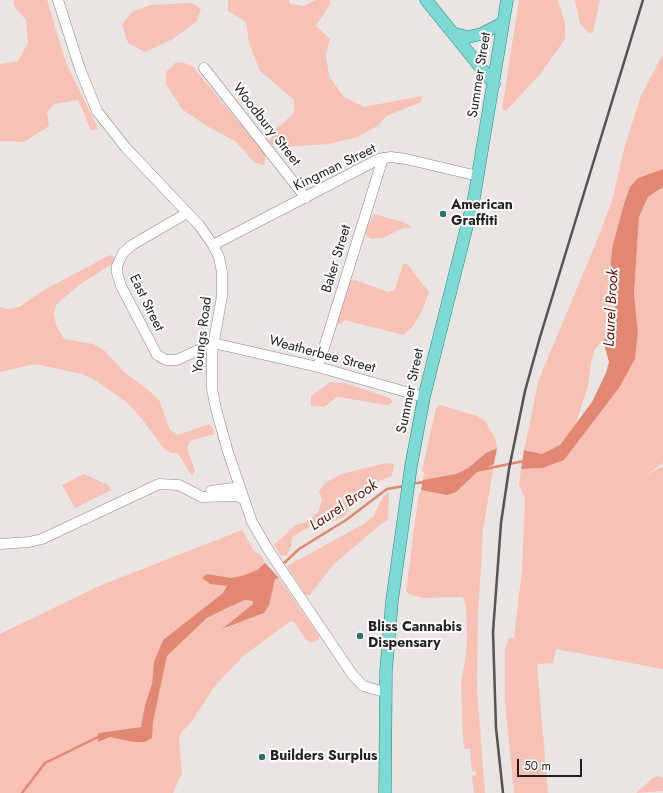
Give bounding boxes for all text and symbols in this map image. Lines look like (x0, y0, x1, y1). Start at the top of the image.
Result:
street label: Summer Street (465, 31, 495, 119)
street label: Woodbury Street (228, 80, 304, 170)
street label: Kingman Street (291, 141, 379, 195)
place label: American Graffiti (451, 198, 513, 230)
marker: American Graffiti (438, 209, 448, 219)
street label: Baker Street (319, 223, 355, 295)
water label: Laurel Brook (601, 269, 623, 347)
street label: East Street (125, 272, 167, 334)
street label: Youngs Road (190, 296, 216, 374)
street label: Weatherbee Street (267, 333, 377, 377)
street label: Summer Street (394, 347, 428, 435)
water label: Laurel Brook (307, 477, 381, 535)
place label: Bliss Cannabis Dispensary (368, 620, 462, 652)
marker: Bliss Cannabis Dispensary (355, 631, 365, 641)
place label: Builders Surplus (270, 749, 377, 765)
scale bar (519, 751, 584, 777)
marker: Builders Surplus (257, 752, 267, 762)
text: 50 m (524, 757, 551, 775)

